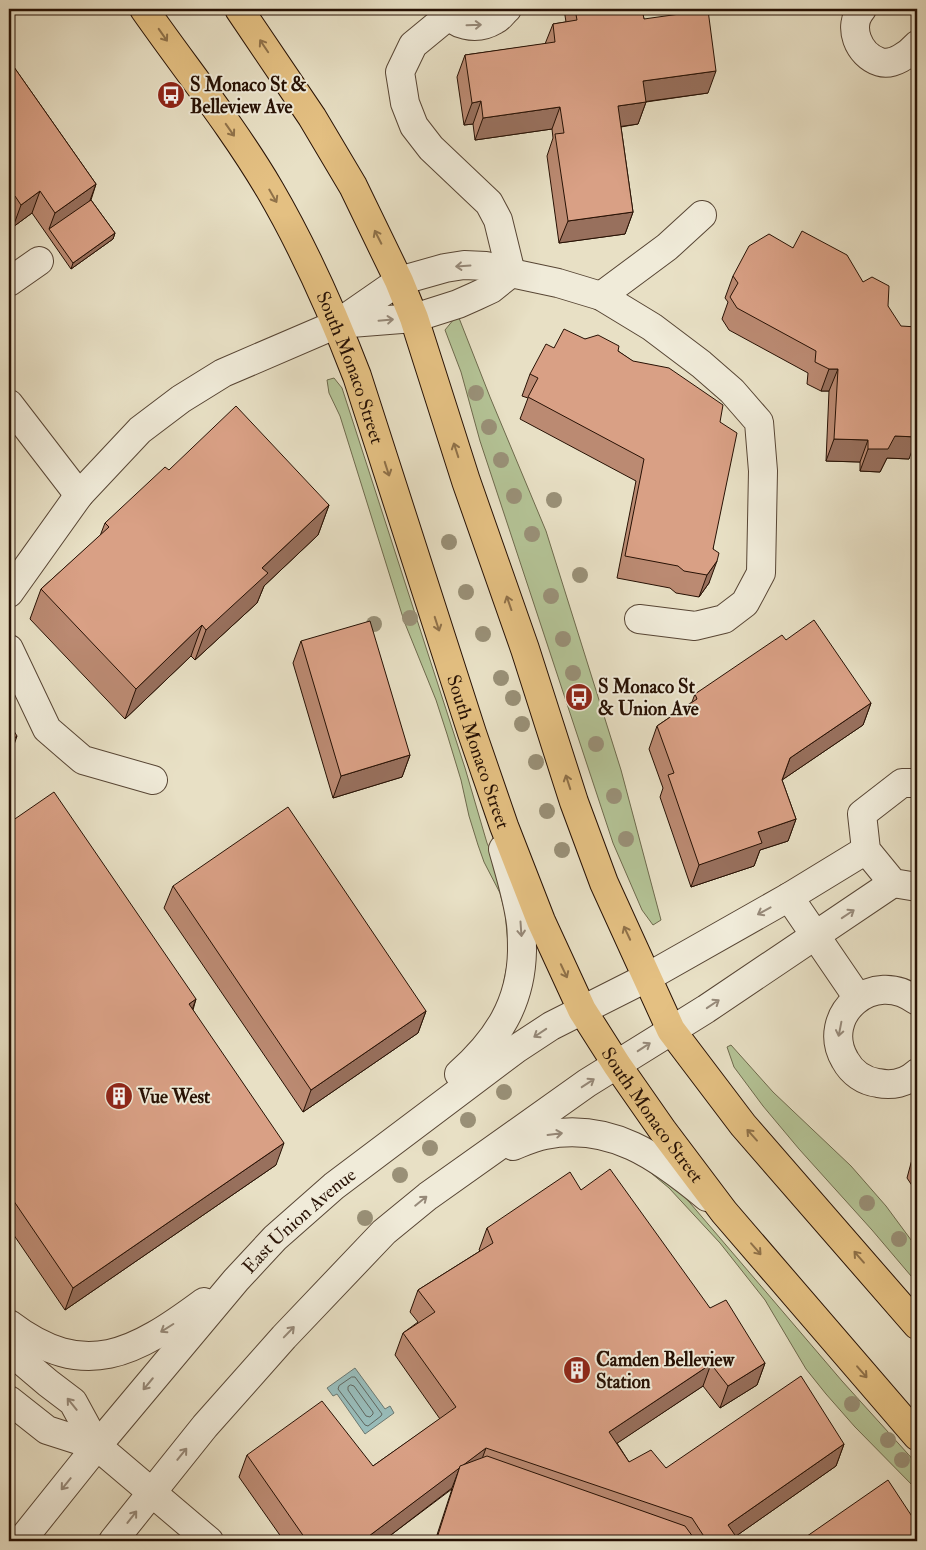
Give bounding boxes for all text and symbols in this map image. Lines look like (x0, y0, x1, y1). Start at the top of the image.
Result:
one-way arrow (465, 20, 481, 30)
one-way arrow (158, 28, 168, 42)
one-way arrow (259, 39, 269, 53)
place label: S Monaco St & Belleview Ave (190, 73, 307, 119)
bus stop icon: S Monaco St & Belleview Ave (156, 80, 186, 110)
one-way arrow (225, 123, 235, 137)
one-way arrow (269, 189, 279, 203)
one-way arrow (373, 230, 382, 245)
one-way arrow (455, 261, 471, 271)
street label: South Monaco Street (310, 288, 389, 447)
one-way arrow (377, 315, 393, 325)
one-way arrow (451, 442, 460, 458)
one-way arrow (383, 461, 392, 477)
one-way arrow (504, 596, 513, 611)
one-way arrow (433, 616, 442, 631)
street label: South Monaco Street (441, 672, 515, 832)
place label: S Monaco St & Union Ave (598, 675, 699, 721)
bus stop icon: S Monaco St & Union Ave (564, 682, 594, 712)
one-way arrow (562, 774, 572, 790)
one-way arrow (756, 906, 771, 916)
one-way arrow (841, 909, 855, 919)
one-way arrow (516, 921, 525, 937)
one-way arrow (621, 926, 631, 941)
one-way arrow (560, 963, 569, 978)
one-way arrow (706, 999, 720, 1009)
one-way arrow (835, 1021, 844, 1037)
one-way arrow (533, 1029, 547, 1039)
one-way arrow (637, 1042, 651, 1052)
street label: South Monaco Street (596, 1043, 709, 1188)
one-way arrow (581, 1078, 595, 1088)
building icon: Vue West (104, 1081, 134, 1111)
place label: Vue West (137, 1085, 211, 1109)
one-way arrow (547, 1128, 563, 1138)
one-way arrow (746, 1129, 758, 1142)
street label: East Union Avenue (237, 1163, 361, 1279)
one-way arrow (415, 1195, 428, 1206)
one-way arrow (750, 1242, 762, 1255)
one-way arrow (853, 1251, 865, 1264)
one-way arrow (161, 1323, 175, 1333)
one-way arrow (283, 1325, 295, 1338)
place label: Camden Belleview Station (596, 1348, 736, 1394)
building icon: Camden Belleview Station (562, 1355, 592, 1385)
one-way arrow (856, 1365, 867, 1378)
one-way arrow (143, 1378, 154, 1391)
one-way arrow (67, 1398, 78, 1411)
one-way arrow (176, 1448, 187, 1461)
one-way arrow (61, 1478, 72, 1491)
one-way arrow (127, 1511, 138, 1524)

